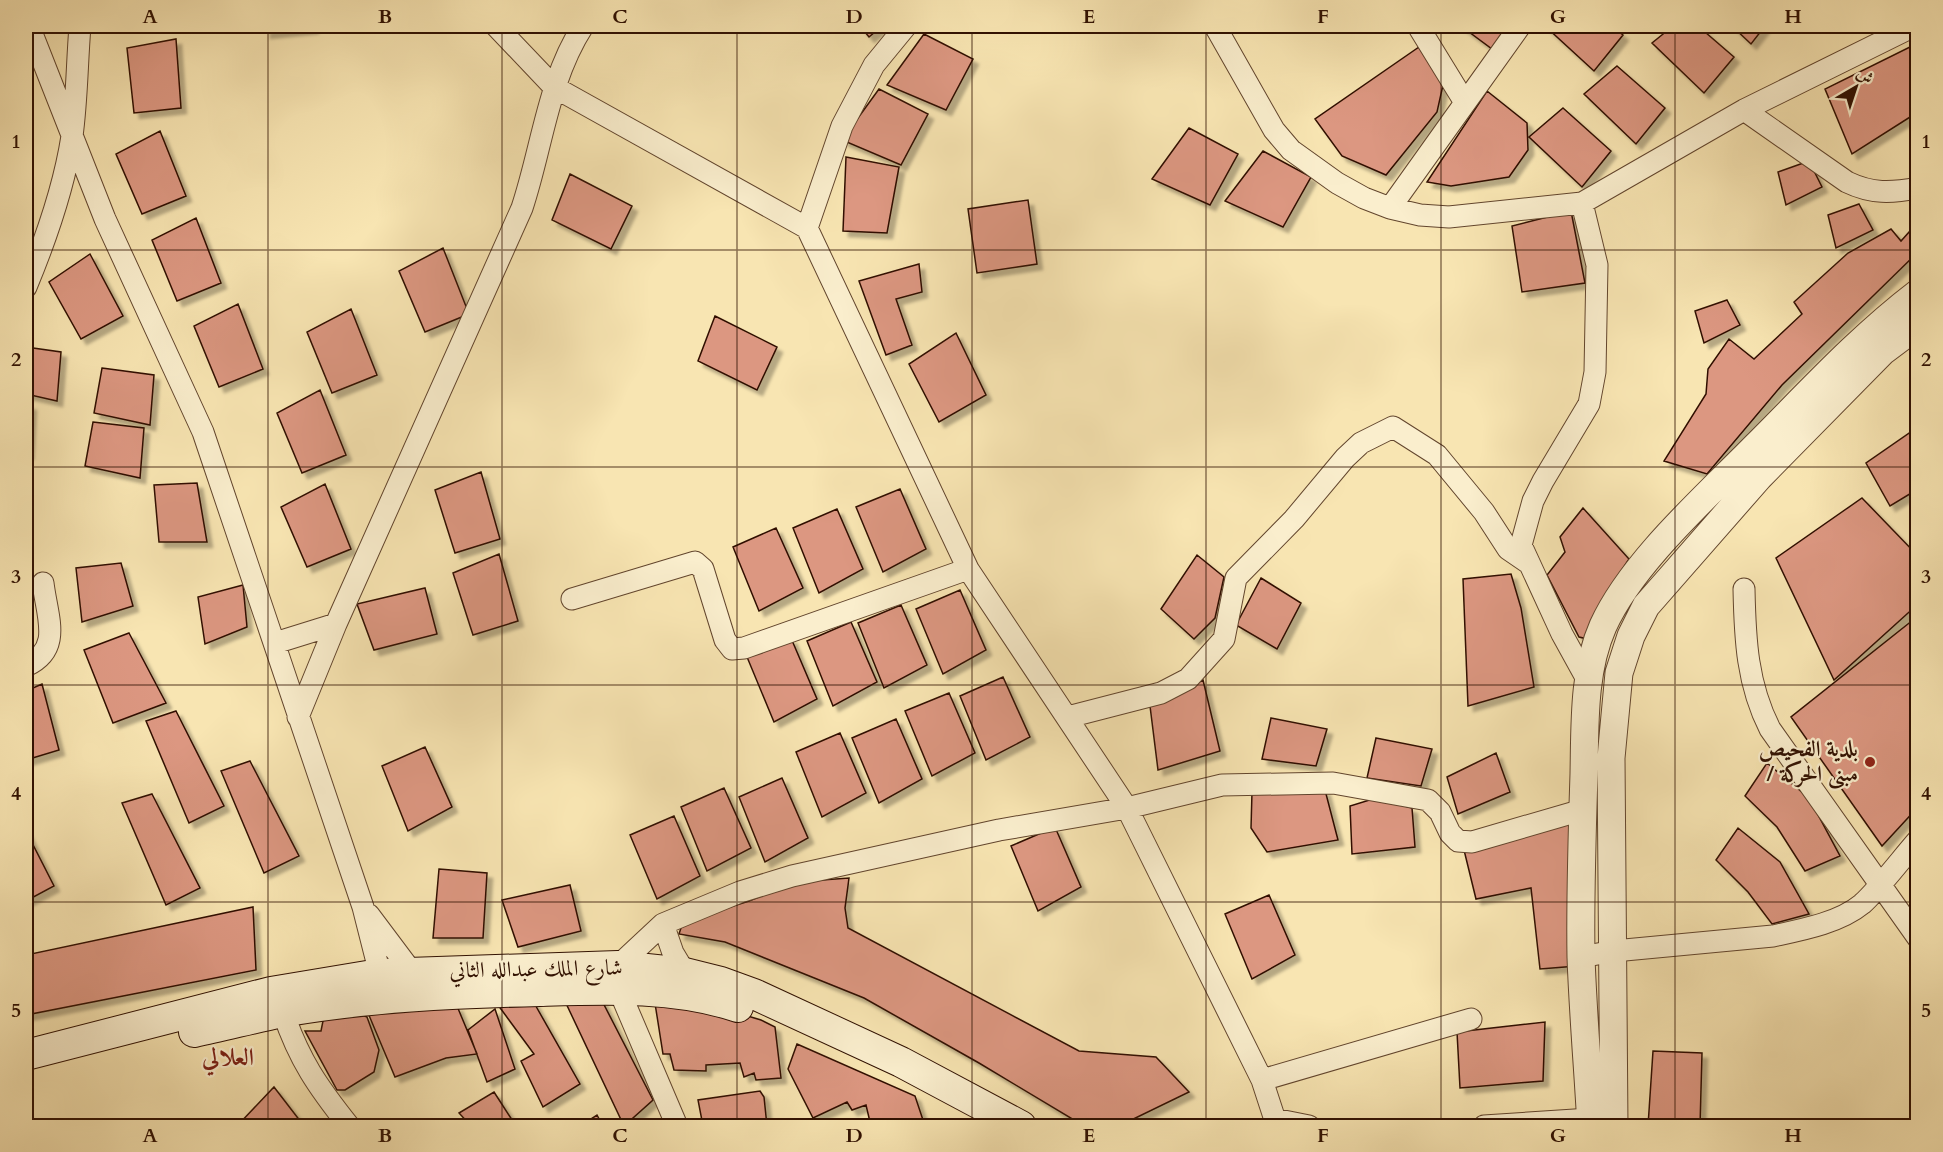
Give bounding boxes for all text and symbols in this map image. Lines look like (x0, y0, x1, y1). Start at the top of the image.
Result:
text: A (142, 3, 158, 30)
text: B (378, 3, 392, 30)
text: C (612, 3, 628, 30)
text: D (845, 3, 863, 30)
text: E (1083, 3, 1095, 30)
text: F (1317, 3, 1329, 30)
text: G (1550, 3, 1566, 30)
text: H (1784, 3, 1802, 30)
north arrow (1826, 57, 1886, 117)
text: ش (1852, 63, 1878, 90)
text: 1 (11, 128, 21, 155)
text: 1 (1921, 128, 1931, 155)
text: 2 (11, 346, 21, 373)
text: 2 (1921, 346, 1931, 373)
text: 3 (11, 563, 21, 590)
text: 3 (1921, 563, 1931, 590)
place label: بلدية الفحيص / مبنى الحركة (1759, 734, 1858, 789)
marker: بلدية الفحيص / مبنى الحركة (1863, 755, 1877, 769)
text: 4 (11, 780, 21, 807)
text: 4 (1921, 780, 1931, 807)
street label: شارع الملك عبدالله الثاني (449, 952, 623, 989)
text: 5 (11, 997, 21, 1024)
text: 5 (1921, 997, 1931, 1024)
district label: العلالي (201, 1041, 254, 1076)
text: A (142, 1122, 158, 1149)
text: B (378, 1122, 392, 1149)
text: C (612, 1122, 628, 1149)
text: D (845, 1122, 863, 1149)
text: E (1083, 1122, 1095, 1149)
text: F (1317, 1122, 1329, 1149)
text: G (1550, 1122, 1566, 1149)
text: H (1784, 1122, 1802, 1149)

